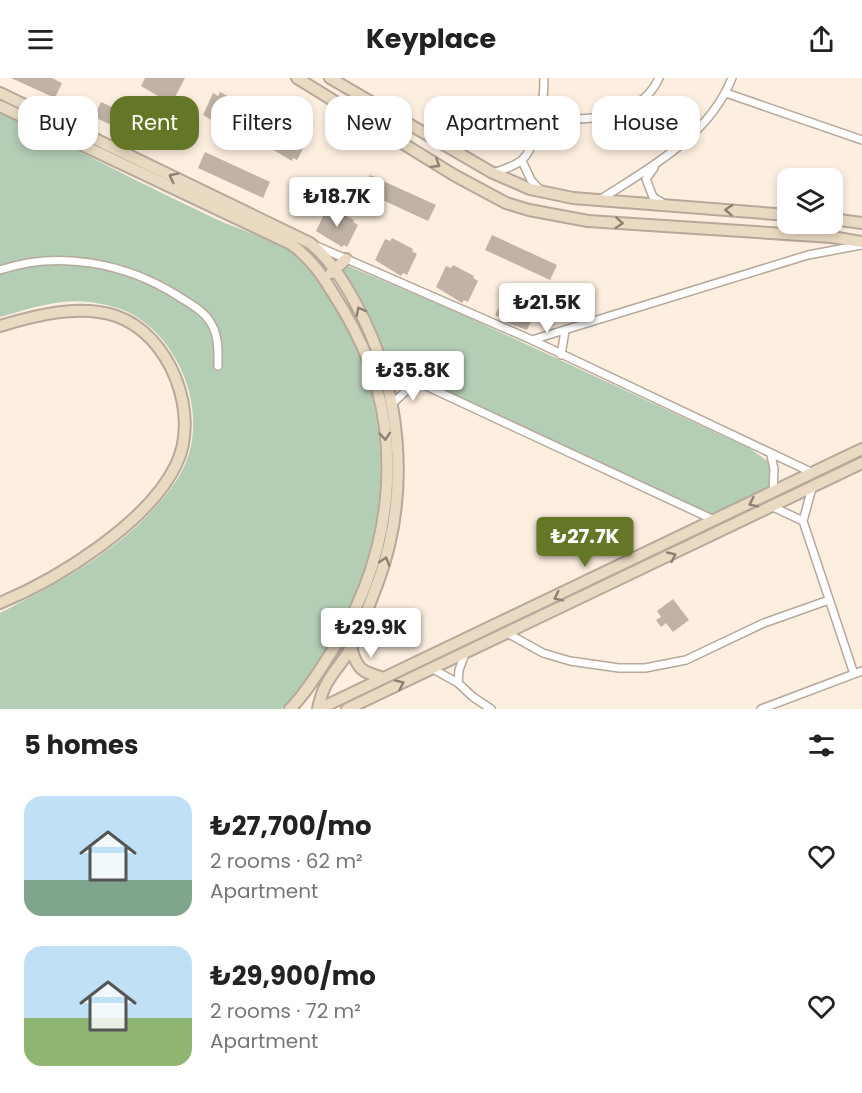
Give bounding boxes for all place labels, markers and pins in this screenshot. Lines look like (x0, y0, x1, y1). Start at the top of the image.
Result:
pin: ₺18.7K (288, 177, 386, 228)
pin: ₺21.5K (498, 283, 596, 334)
pin: ₺35.8K (364, 351, 462, 402)
pin: ₺27.7K (536, 517, 634, 568)
pin: ₺29.9K (322, 608, 420, 659)

